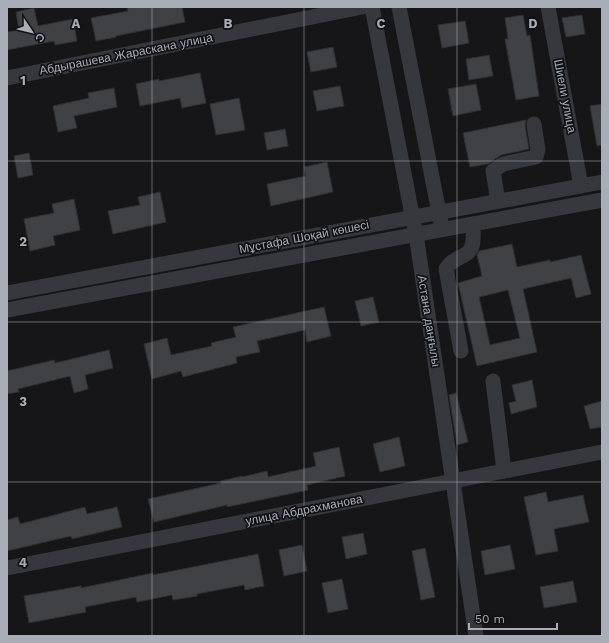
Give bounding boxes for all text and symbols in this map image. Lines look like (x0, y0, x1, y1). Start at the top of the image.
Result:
north arrow (12, 12, 52, 52)
text: A (72, 16, 81, 31)
text: B (224, 16, 233, 31)
text: C (377, 16, 386, 31)
text: D (528, 16, 538, 31)
text: С (32, 30, 47, 44)
street label: Абдырашева Жараскана улица (38, 30, 214, 78)
street label: Шиели улица (551, 58, 579, 134)
text: 1 (20, 73, 26, 88)
street label: Мұстафа Шоқай көшесі (238, 218, 370, 256)
text: 2 (19, 234, 27, 249)
street label: Астана даңғылы (415, 274, 443, 368)
text: 3 (19, 394, 27, 409)
street label: улица Абдрахманова (244, 492, 364, 528)
text: 4 (19, 555, 28, 570)
scale bar (469, 605, 557, 631)
text: 50 m (475, 612, 505, 626)

